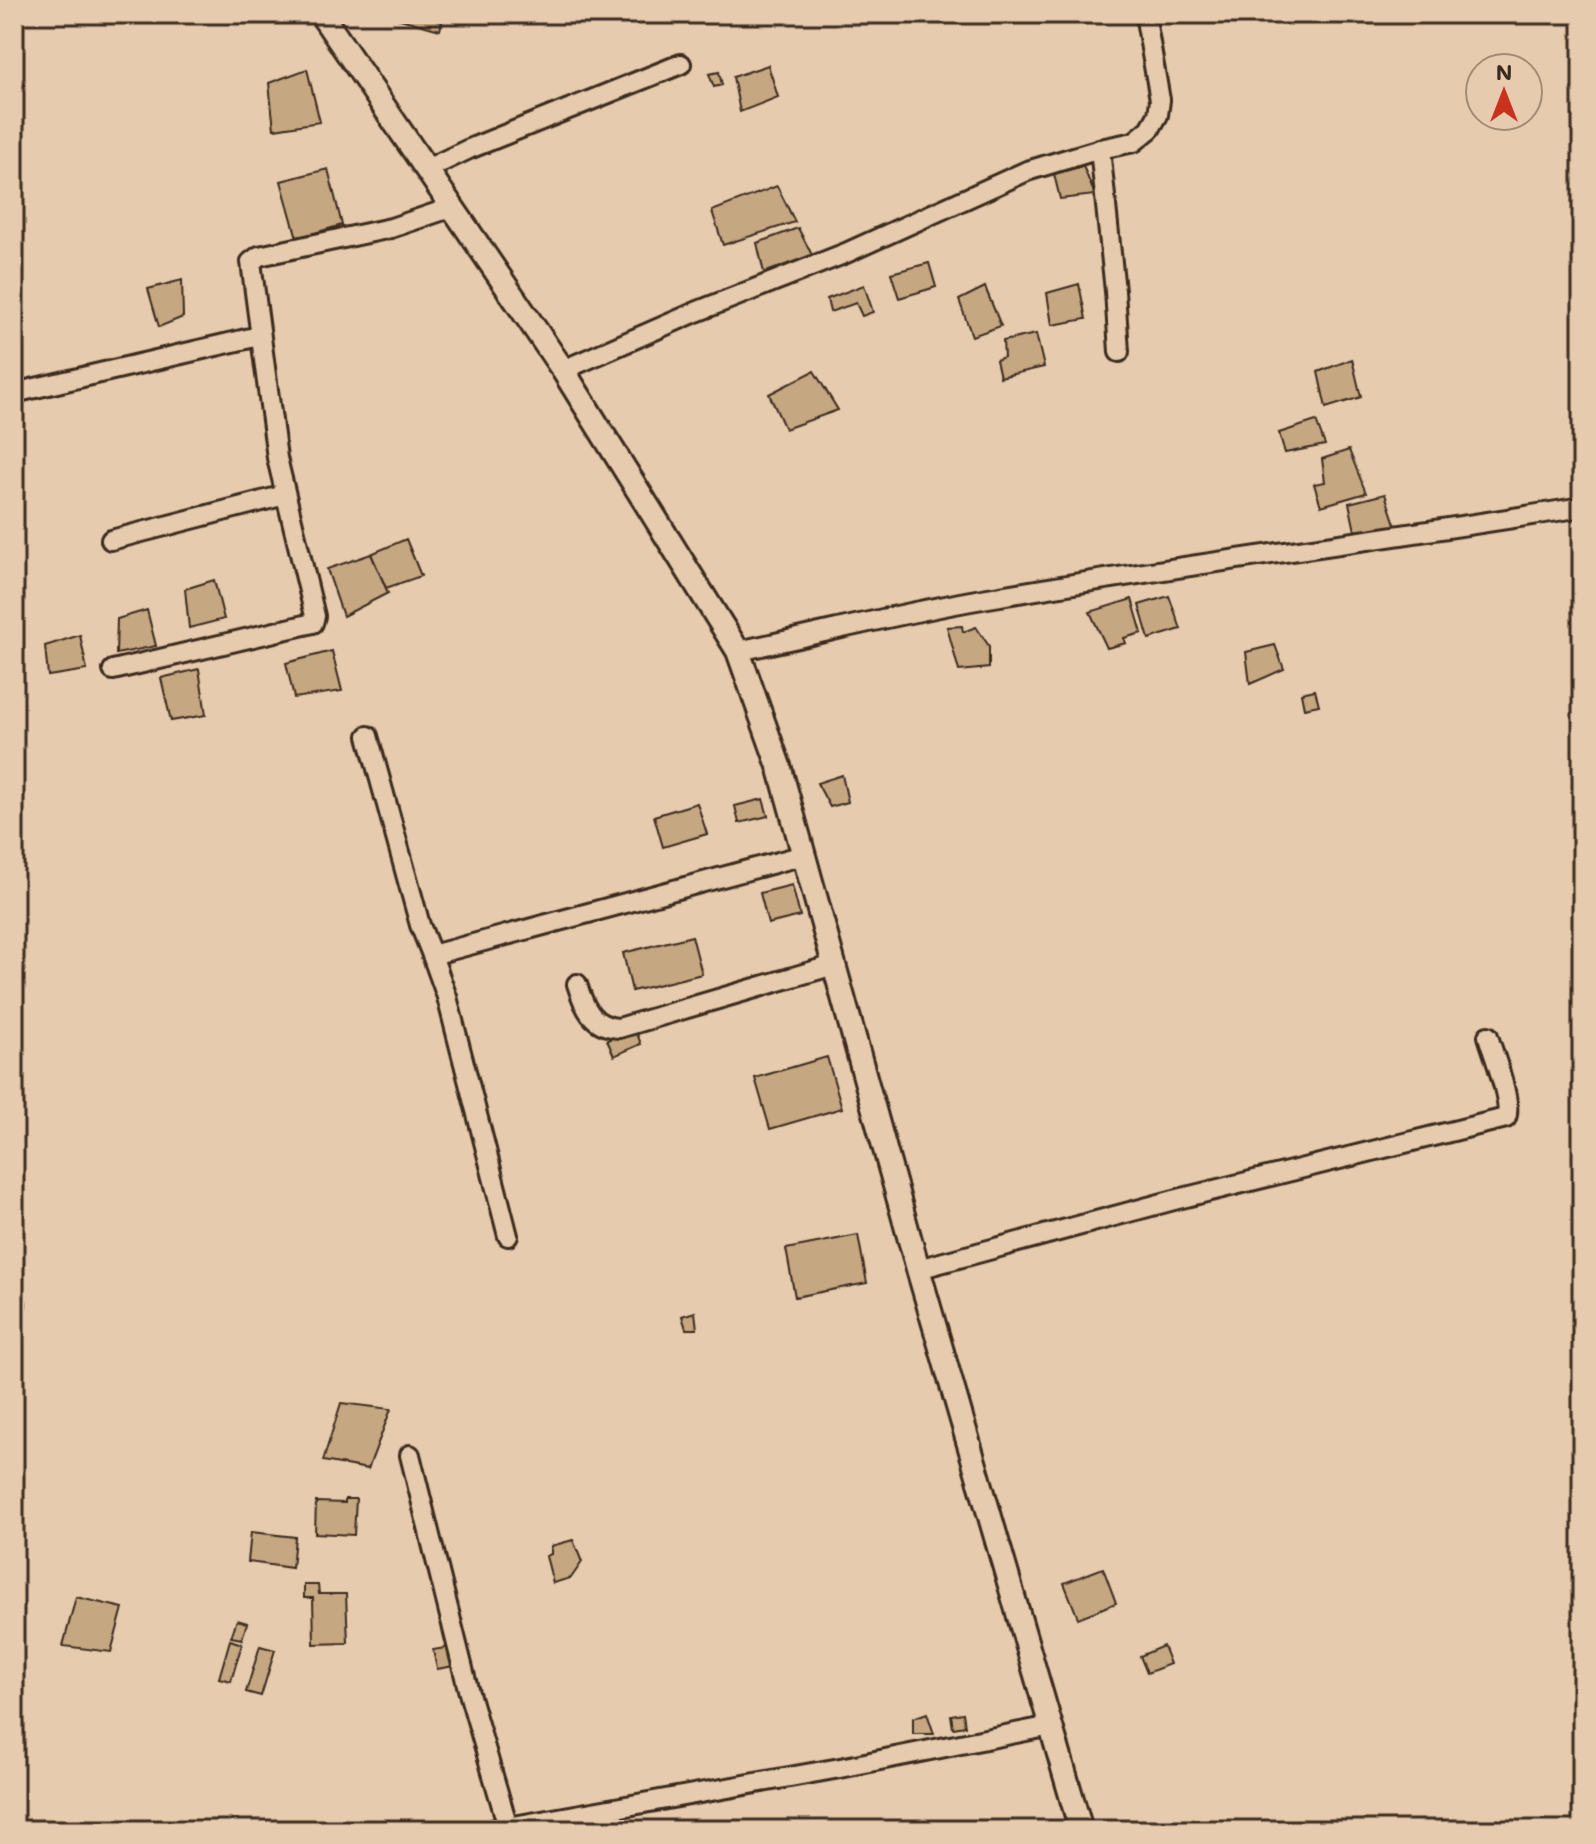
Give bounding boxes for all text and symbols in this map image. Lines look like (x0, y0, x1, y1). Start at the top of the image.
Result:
north arrow (1464, 52, 1544, 132)
text: N (1496, 57, 1512, 86)

